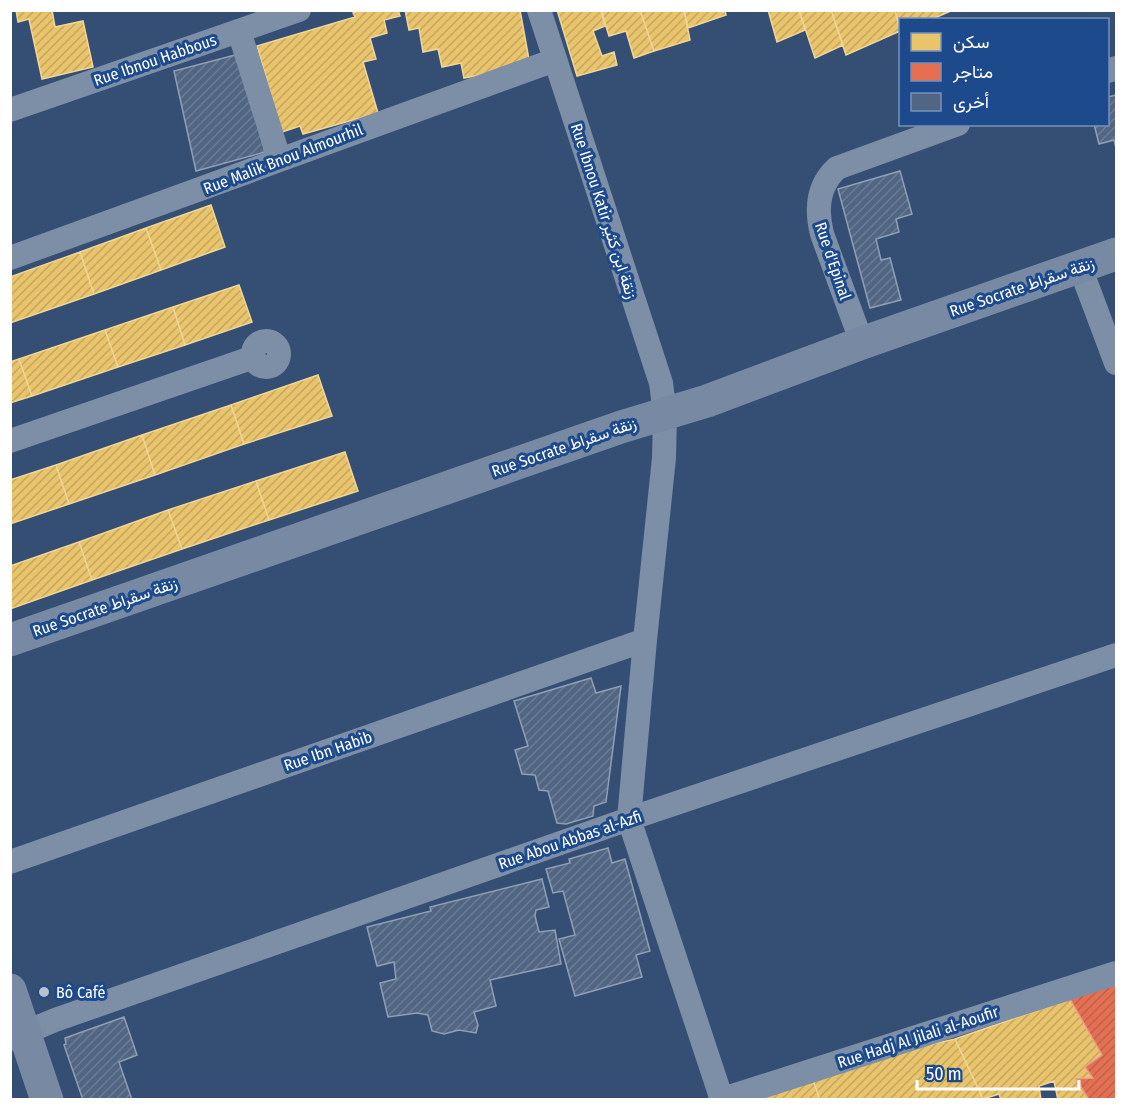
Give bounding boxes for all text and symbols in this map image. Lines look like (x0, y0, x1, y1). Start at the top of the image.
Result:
legend (899, 18, 1109, 126)
street label: Rue Ibnou Habbous (91, 30, 219, 90)
text: سكن (953, 31, 989, 53)
text: متاجر (952, 61, 993, 83)
text: أخرى (953, 91, 989, 113)
street label: Rue Malik Bnou Almourhil (201, 120, 365, 198)
street label: Rue Ibnou Katir زنقة ابن كثير (566, 121, 641, 301)
street label: Rue d'Epinal (811, 220, 855, 302)
street label: Rue Socrate زنقة سقراط (947, 253, 1097, 322)
street label: Rue Socrate زنقة سقراط (489, 413, 639, 482)
street label: Rue Socrate زنقة سقراط (30, 573, 180, 642)
street label: Rue Ibn Habib (281, 727, 375, 775)
street label: Rue Abou Abbas al-Azfi (496, 807, 644, 873)
place label: Bô Café (56, 983, 105, 1002)
marker: Bô Café (37, 985, 51, 999)
street label: Rue Hadj Al Jilali al-Aoufir (835, 1002, 1001, 1072)
scale bar (917, 1053, 1079, 1091)
text: 50 m (926, 1063, 962, 1085)

